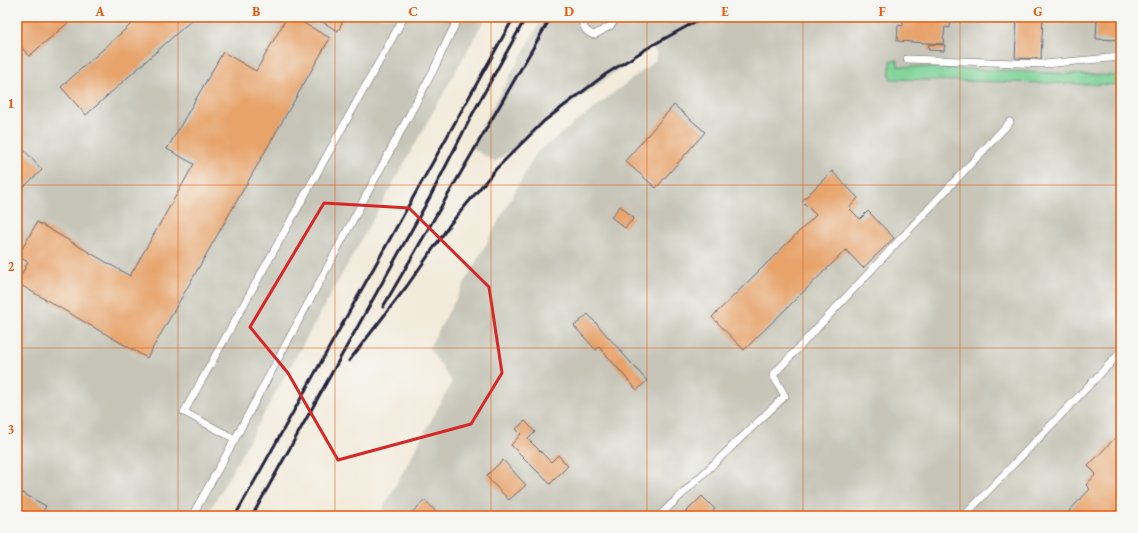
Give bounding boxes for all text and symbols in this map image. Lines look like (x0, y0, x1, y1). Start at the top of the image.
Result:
text: A (94, 3, 105, 20)
text: B (252, 3, 260, 20)
text: C (408, 3, 418, 20)
text: D (564, 3, 574, 20)
text: E (721, 3, 729, 20)
text: F (878, 3, 886, 20)
text: G (1033, 3, 1043, 20)
text: 1 (8, 95, 15, 112)
text: 2 (8, 258, 15, 275)
text: 3 (8, 421, 15, 438)

